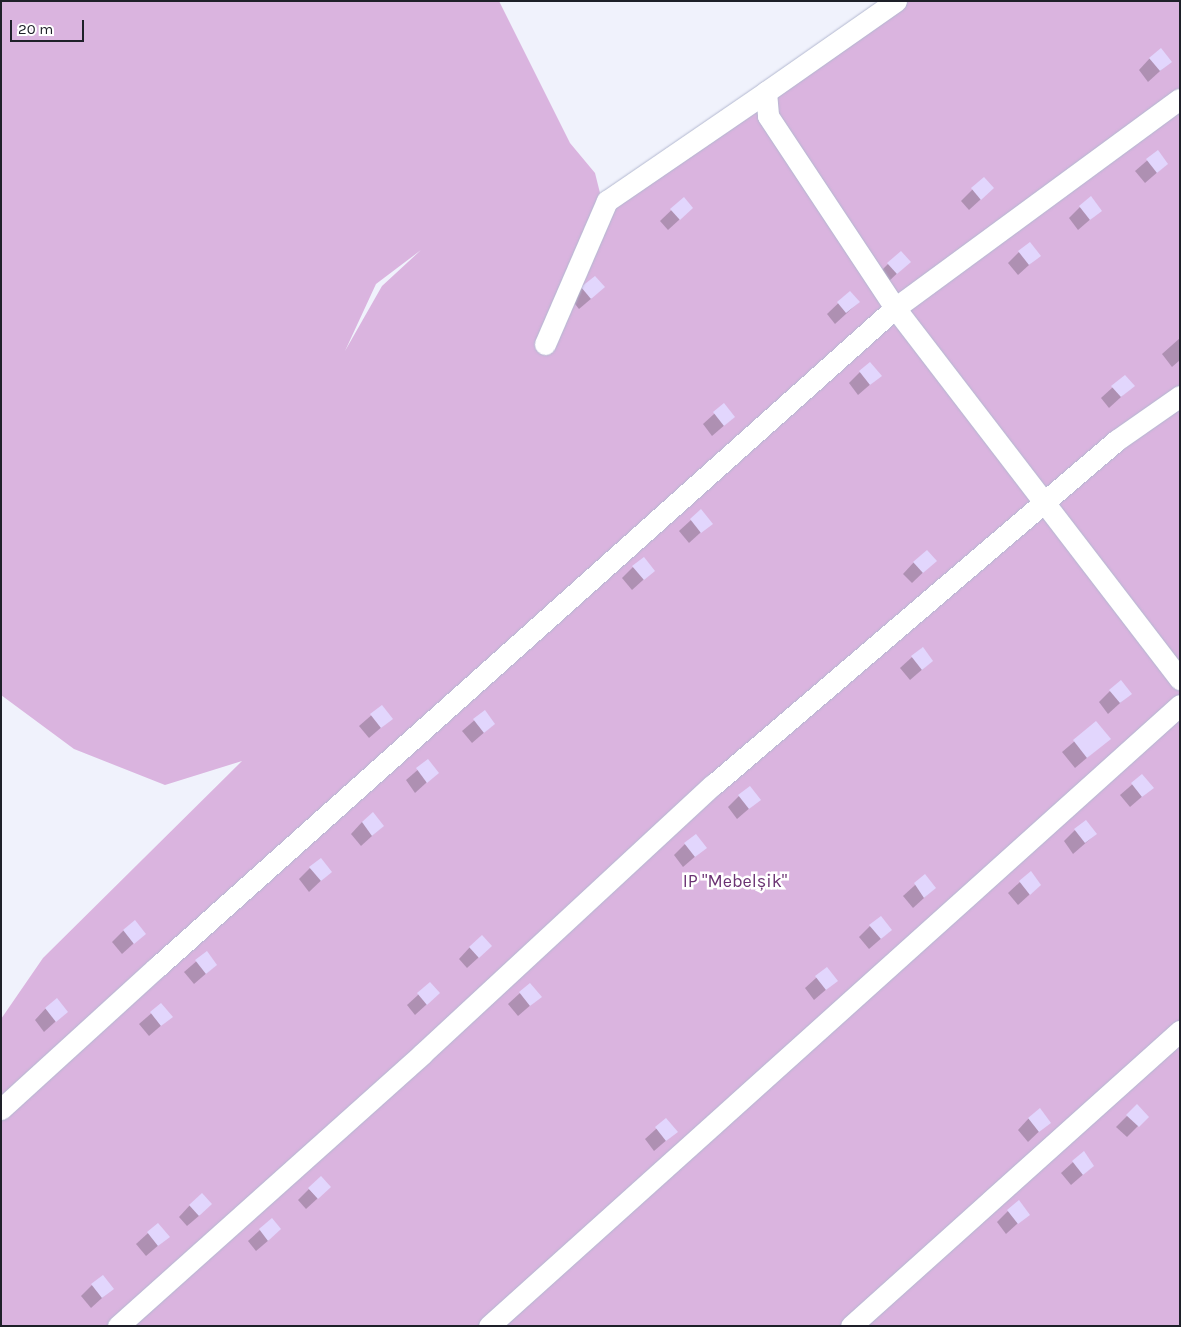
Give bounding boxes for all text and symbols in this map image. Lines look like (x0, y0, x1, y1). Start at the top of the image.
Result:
scale bar (12, 10, 86, 42)
text: 20 m (18, 20, 53, 38)
park label: IP "Mebelșik" (683, 870, 787, 892)

